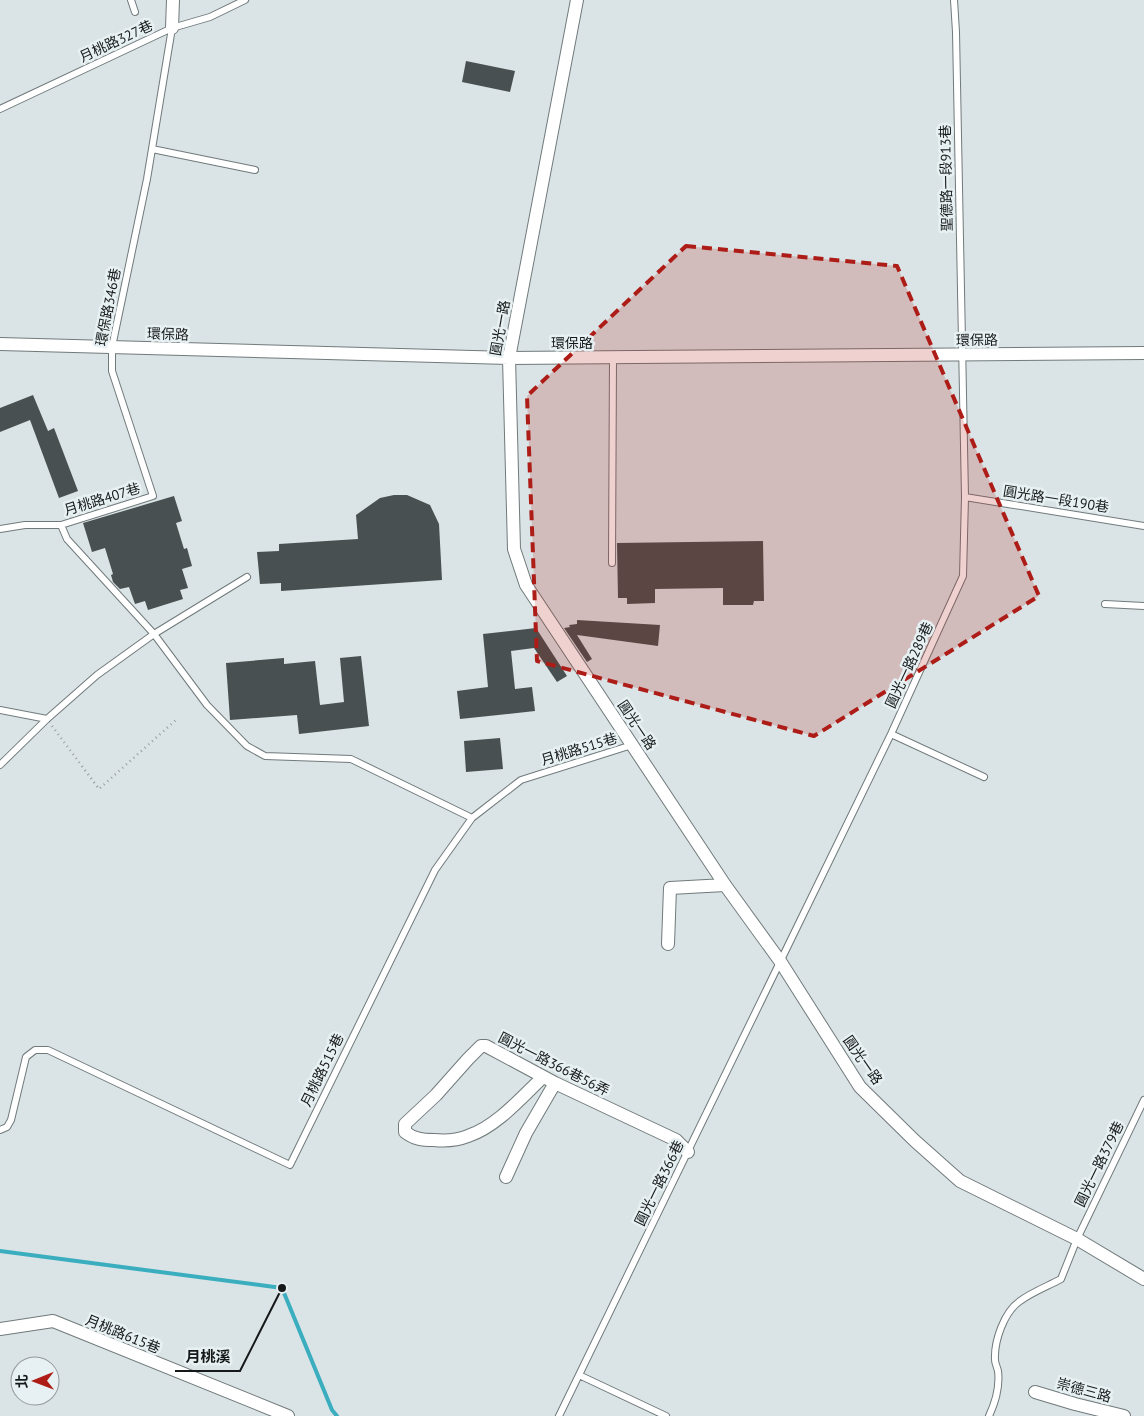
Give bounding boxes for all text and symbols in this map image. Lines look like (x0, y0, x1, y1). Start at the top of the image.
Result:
street label: 月桃路327巷 (76, 16, 156, 66)
street label: 聖德路一段913巷 (936, 124, 956, 232)
street label: 環保路346巷 (92, 267, 124, 347)
street label: 圓光一路 (486, 299, 514, 357)
street label: 環保路 (147, 324, 189, 344)
street label: 環保路 (956, 331, 998, 349)
street label: 環保路 (551, 334, 593, 352)
street label: 月桃路407巷 (62, 479, 142, 519)
street label: 圓光路一段190巷 (1002, 482, 1110, 516)
street label: 圓光一路289巷 (881, 619, 937, 711)
street label: 圓光一路 (614, 697, 660, 753)
street label: 月桃路515巷 (539, 729, 619, 769)
street label: 圓光一路366巷56弄 (495, 1028, 613, 1100)
street label: 月桃路515巷 (297, 1031, 347, 1109)
street label: 圓光一路 (840, 1032, 886, 1088)
street label: 圓光一路379巷 (1071, 1118, 1127, 1210)
street label: 圓光一路366巷 (631, 1137, 687, 1229)
street label: 月桃路615巷 (83, 1311, 163, 1357)
callout: 月桃溪 (175, 1341, 240, 1371)
text: 月桃溪 (185, 1347, 231, 1366)
north arrow (10, 1356, 60, 1406)
text: 北 (13, 1374, 31, 1388)
street label: 崇德三路 (1055, 1374, 1113, 1406)

